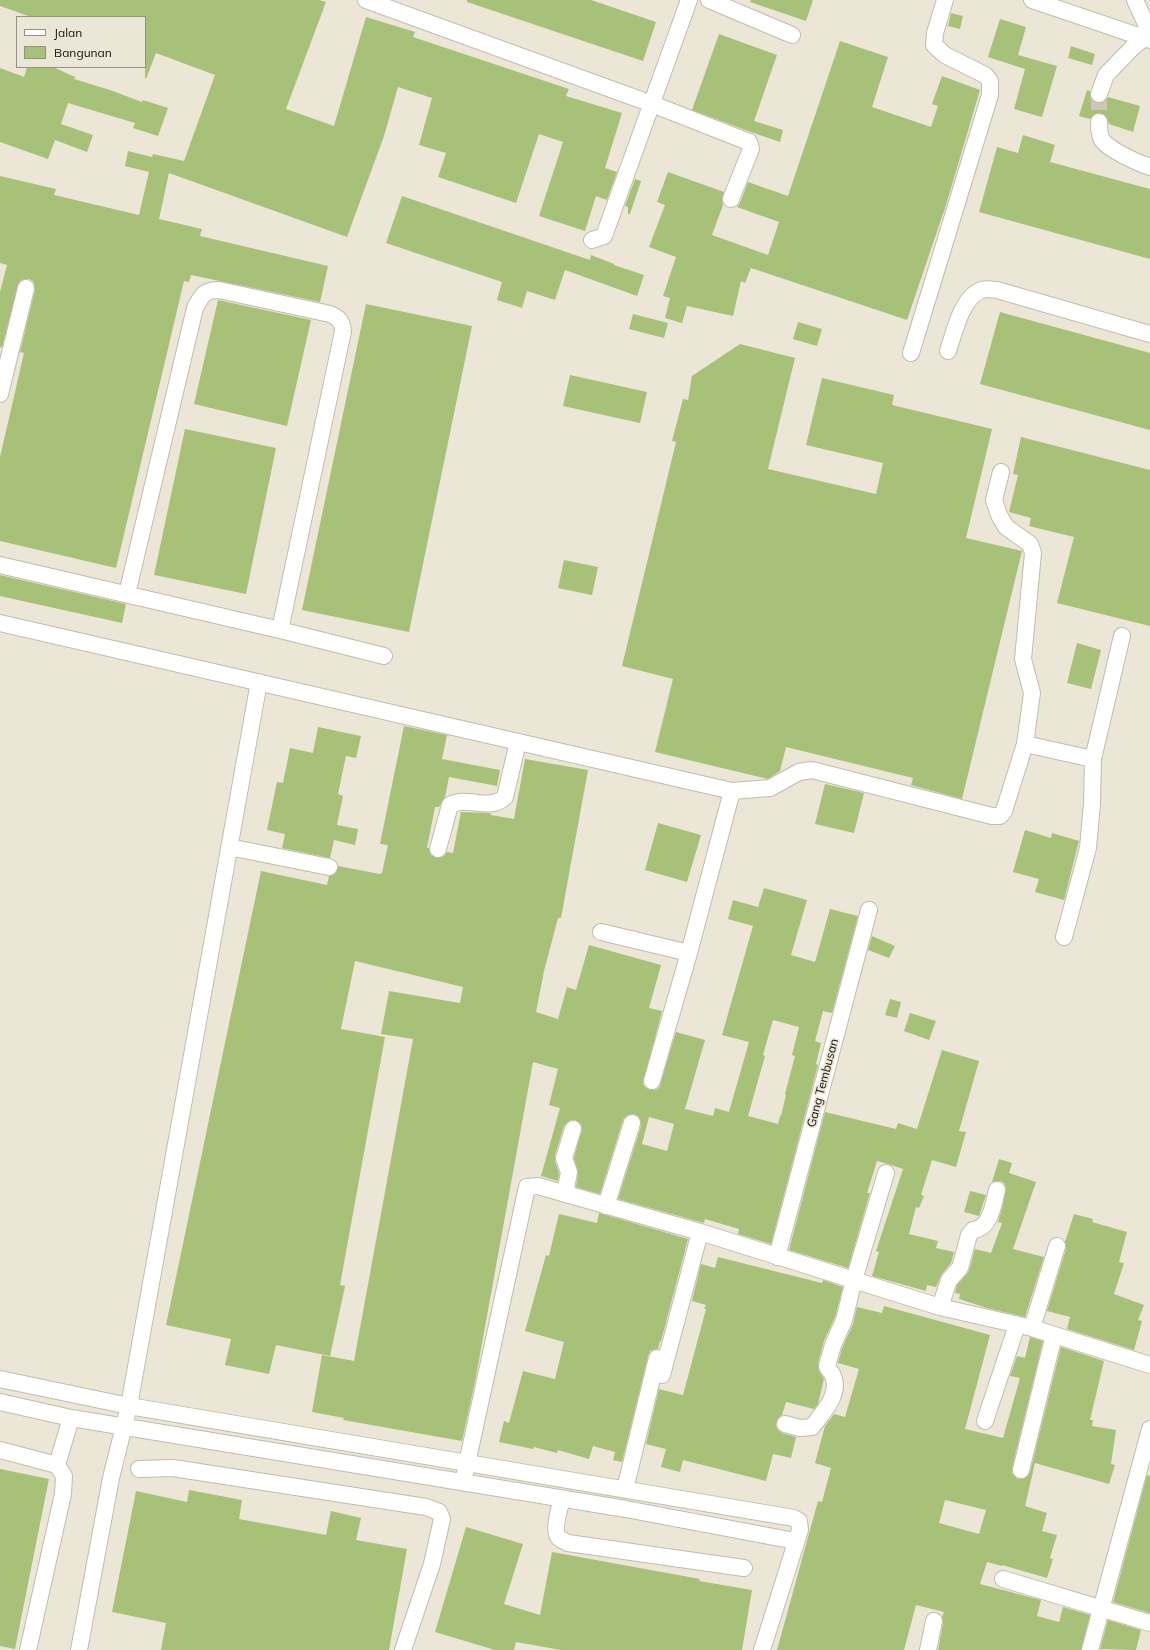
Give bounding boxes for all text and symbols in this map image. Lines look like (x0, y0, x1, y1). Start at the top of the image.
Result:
legend (16, 16, 146, 68)
text: Jalan (54, 25, 82, 40)
text: Bangunan (54, 45, 112, 60)
street label: Gang Tembusan (804, 1037, 842, 1129)

